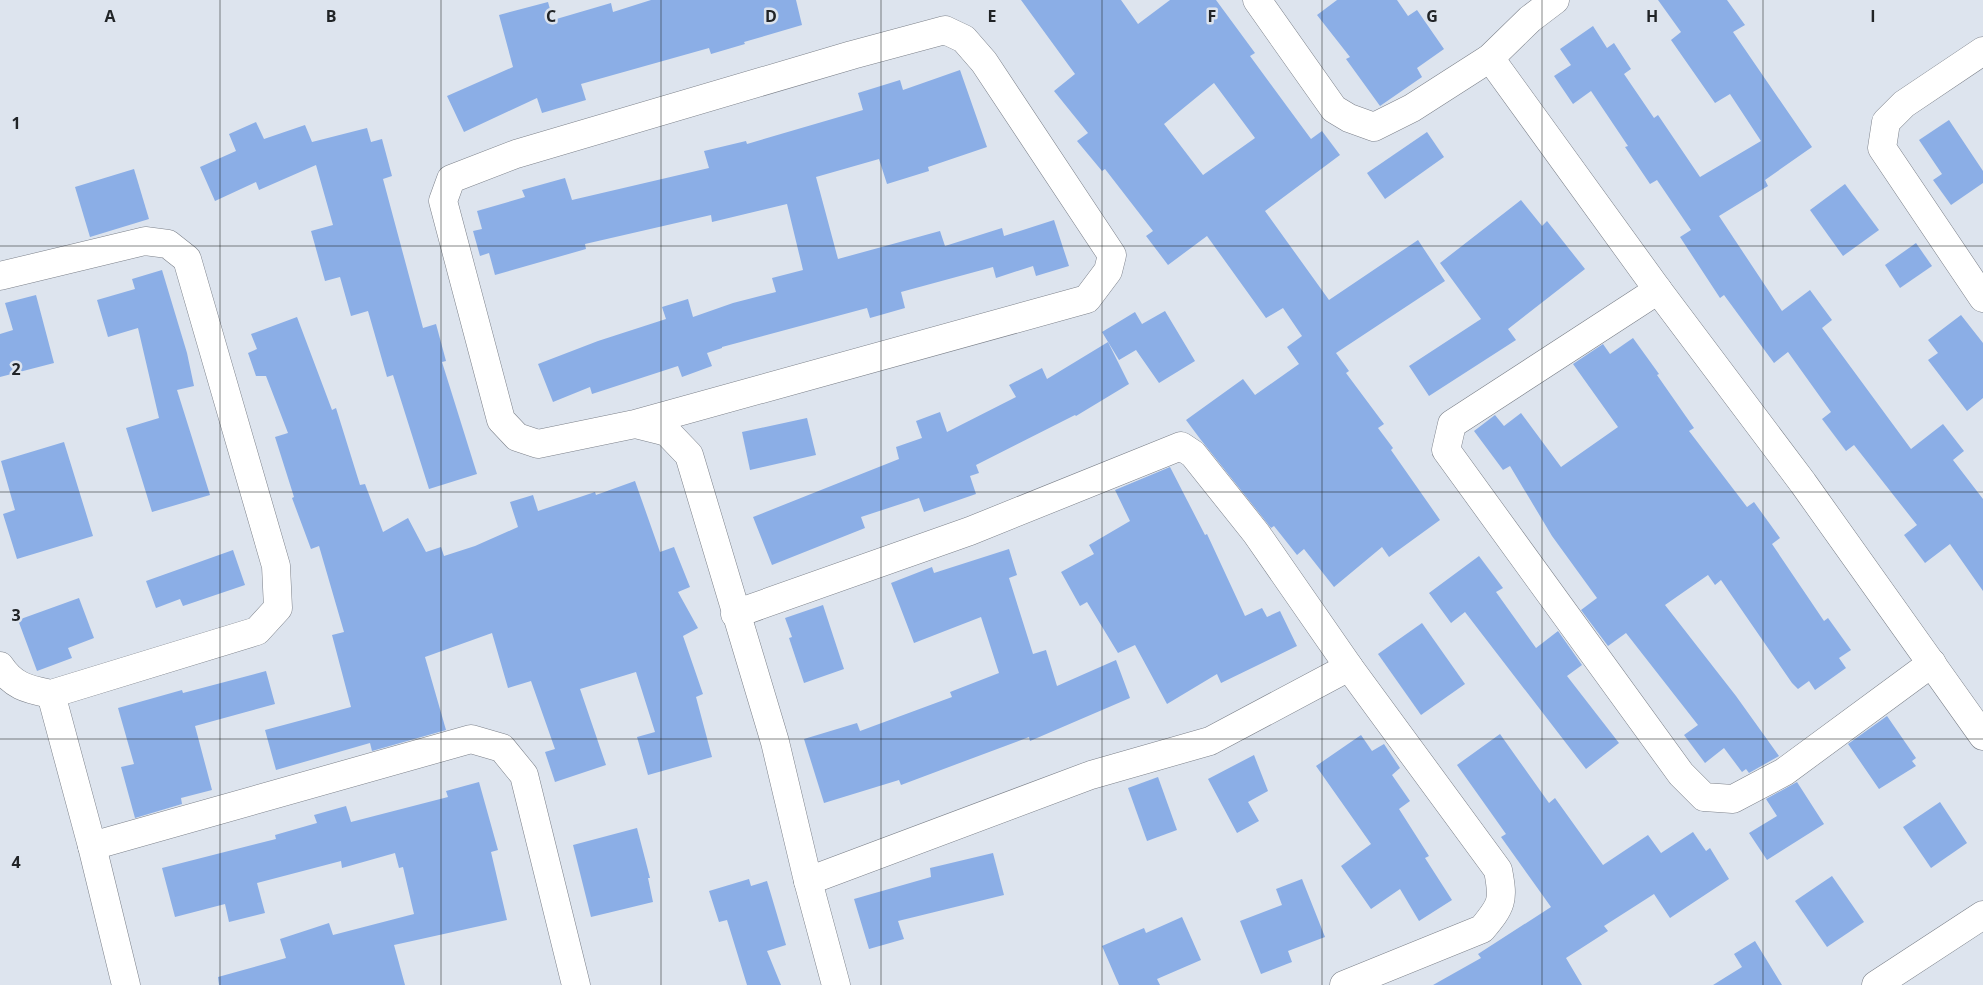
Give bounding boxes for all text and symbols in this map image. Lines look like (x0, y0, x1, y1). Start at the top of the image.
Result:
text: A (104, 5, 116, 27)
text: B (326, 5, 336, 27)
text: C (546, 5, 556, 27)
text: D (765, 5, 777, 27)
text: E (988, 5, 997, 27)
text: F (1208, 5, 1216, 27)
text: G (1426, 5, 1438, 27)
text: H (1646, 5, 1658, 27)
text: I (1870, 5, 1876, 27)
text: 1 (11, 112, 21, 134)
text: 2 (11, 358, 21, 380)
text: 3 (11, 604, 21, 626)
text: 4 (11, 851, 21, 873)

